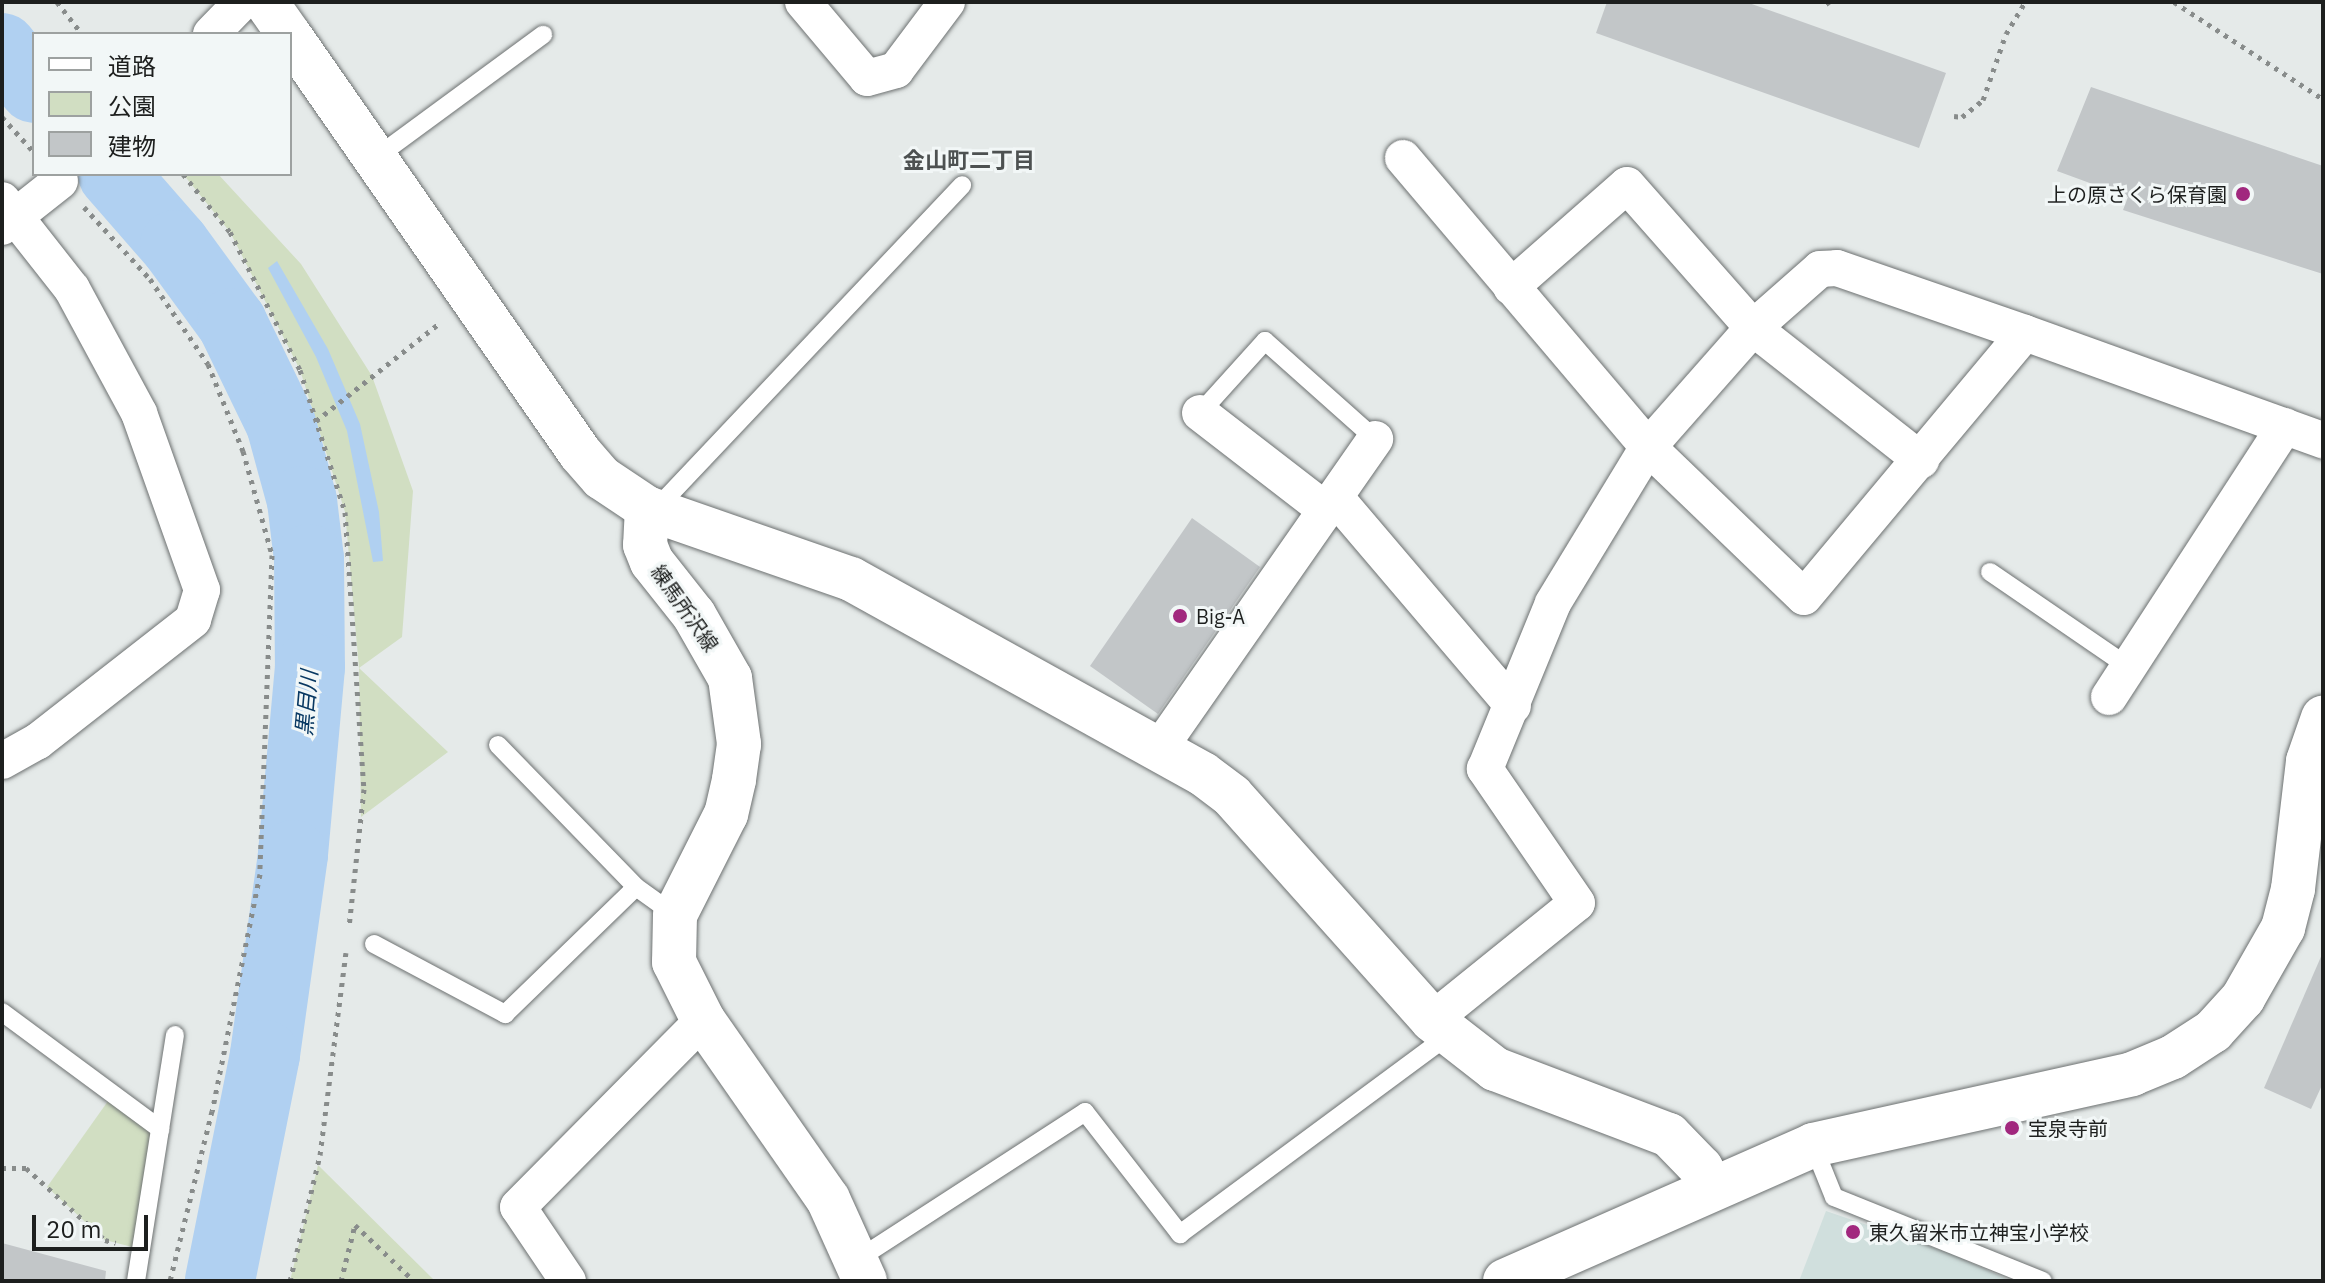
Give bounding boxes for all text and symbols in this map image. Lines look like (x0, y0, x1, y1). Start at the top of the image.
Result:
legend (32, 32, 292, 176)
text: 道路 (108, 50, 156, 82)
text: 公園 (108, 90, 156, 122)
text: 建物 (108, 130, 156, 162)
district label: 金山町二丁目 (903, 147, 1035, 173)
place label: 上の原さくら保育園 (2047, 182, 2227, 206)
marker: 上の原さくら保育園 (2234, 185, 2252, 203)
street label: 練馬所沢線 (646, 560, 724, 656)
place label: Big-A (1196, 604, 1245, 628)
marker: Big-A (1171, 607, 1189, 625)
water label: 黒目川 (290, 669, 322, 737)
place label: 宝泉寺前 (2028, 1116, 2108, 1140)
marker: 宝泉寺前 (2003, 1119, 2021, 1137)
scale bar (36, 1199, 152, 1249)
text: 20 m (46, 1213, 101, 1245)
place label: 東久留米市立神宝小学校 (1869, 1220, 2089, 1244)
marker: 東久留米市立神宝小学校 (1844, 1223, 1862, 1241)

